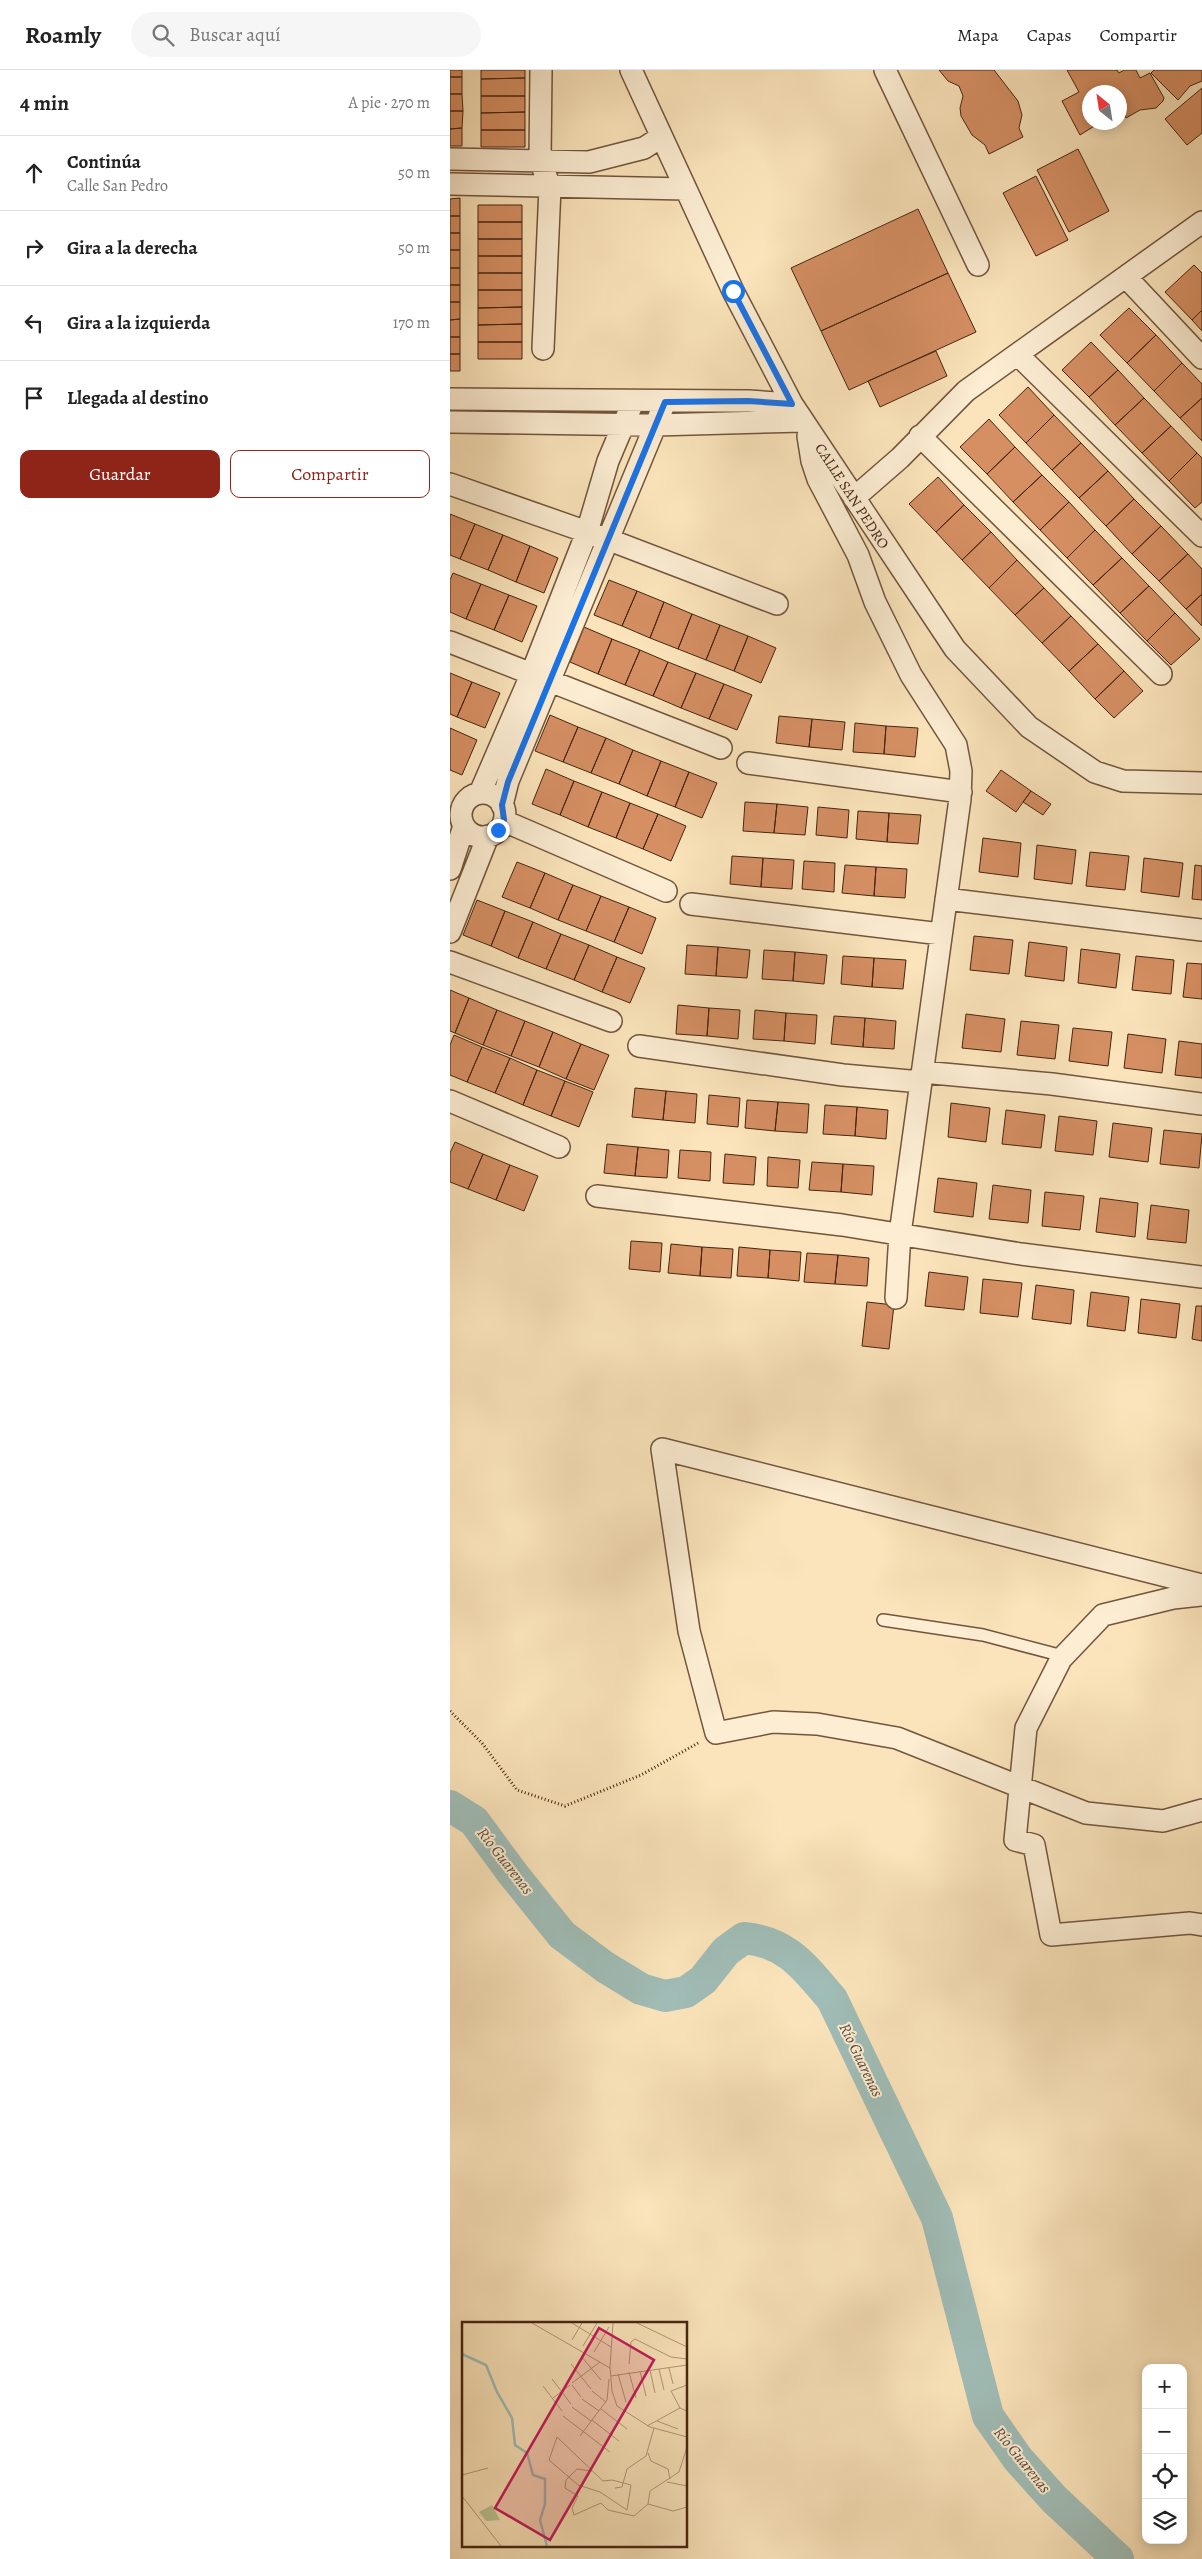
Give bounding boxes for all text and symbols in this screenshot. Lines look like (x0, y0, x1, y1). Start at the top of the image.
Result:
search box (131, 12, 481, 57)
text: Roamly (25, 19, 101, 51)
icon: search (149, 21, 177, 49)
text: Buscar aquí (189, 22, 281, 48)
text: Mapa (957, 23, 999, 47)
text: Capas (1027, 23, 1071, 47)
text: Compartir (1099, 23, 1177, 47)
north arrow (1082, 85, 1127, 130)
text: 4 min (20, 89, 69, 117)
text: A pie · 270 m (349, 92, 430, 114)
text: Continúa (67, 149, 141, 175)
icon: ahead (20, 159, 48, 187)
text: 50 m (398, 162, 430, 184)
text: Calle San Pedro (67, 175, 168, 197)
icon: right (20, 234, 48, 262)
text: Gira a la derecha (67, 235, 198, 261)
text: 50 m (398, 237, 430, 259)
route start (722, 280, 745, 303)
icon: left (20, 309, 48, 337)
text: Gira a la izquierda (67, 310, 210, 336)
text: 170 m (393, 312, 430, 334)
icon: arrive (20, 384, 48, 412)
text: Llegada al destino (67, 385, 209, 411)
street label: CALLE SAN PEDRO (810, 439, 894, 553)
button: Guardar (20, 450, 220, 498)
button: Compartir (230, 450, 430, 498)
route end (487, 819, 510, 842)
water label: Río Guarenas (472, 1823, 539, 1900)
water label: Río Guarenas (834, 2019, 889, 2101)
inset map (462, 2322, 688, 2546)
map controls (1142, 2364, 1187, 2544)
button: + (1142, 2364, 1187, 2409)
button: − (1142, 2409, 1187, 2454)
water label: Río Guarenas (988, 2422, 1056, 2498)
button: locate (1142, 2454, 1187, 2499)
button: layers (1142, 2499, 1187, 2544)

